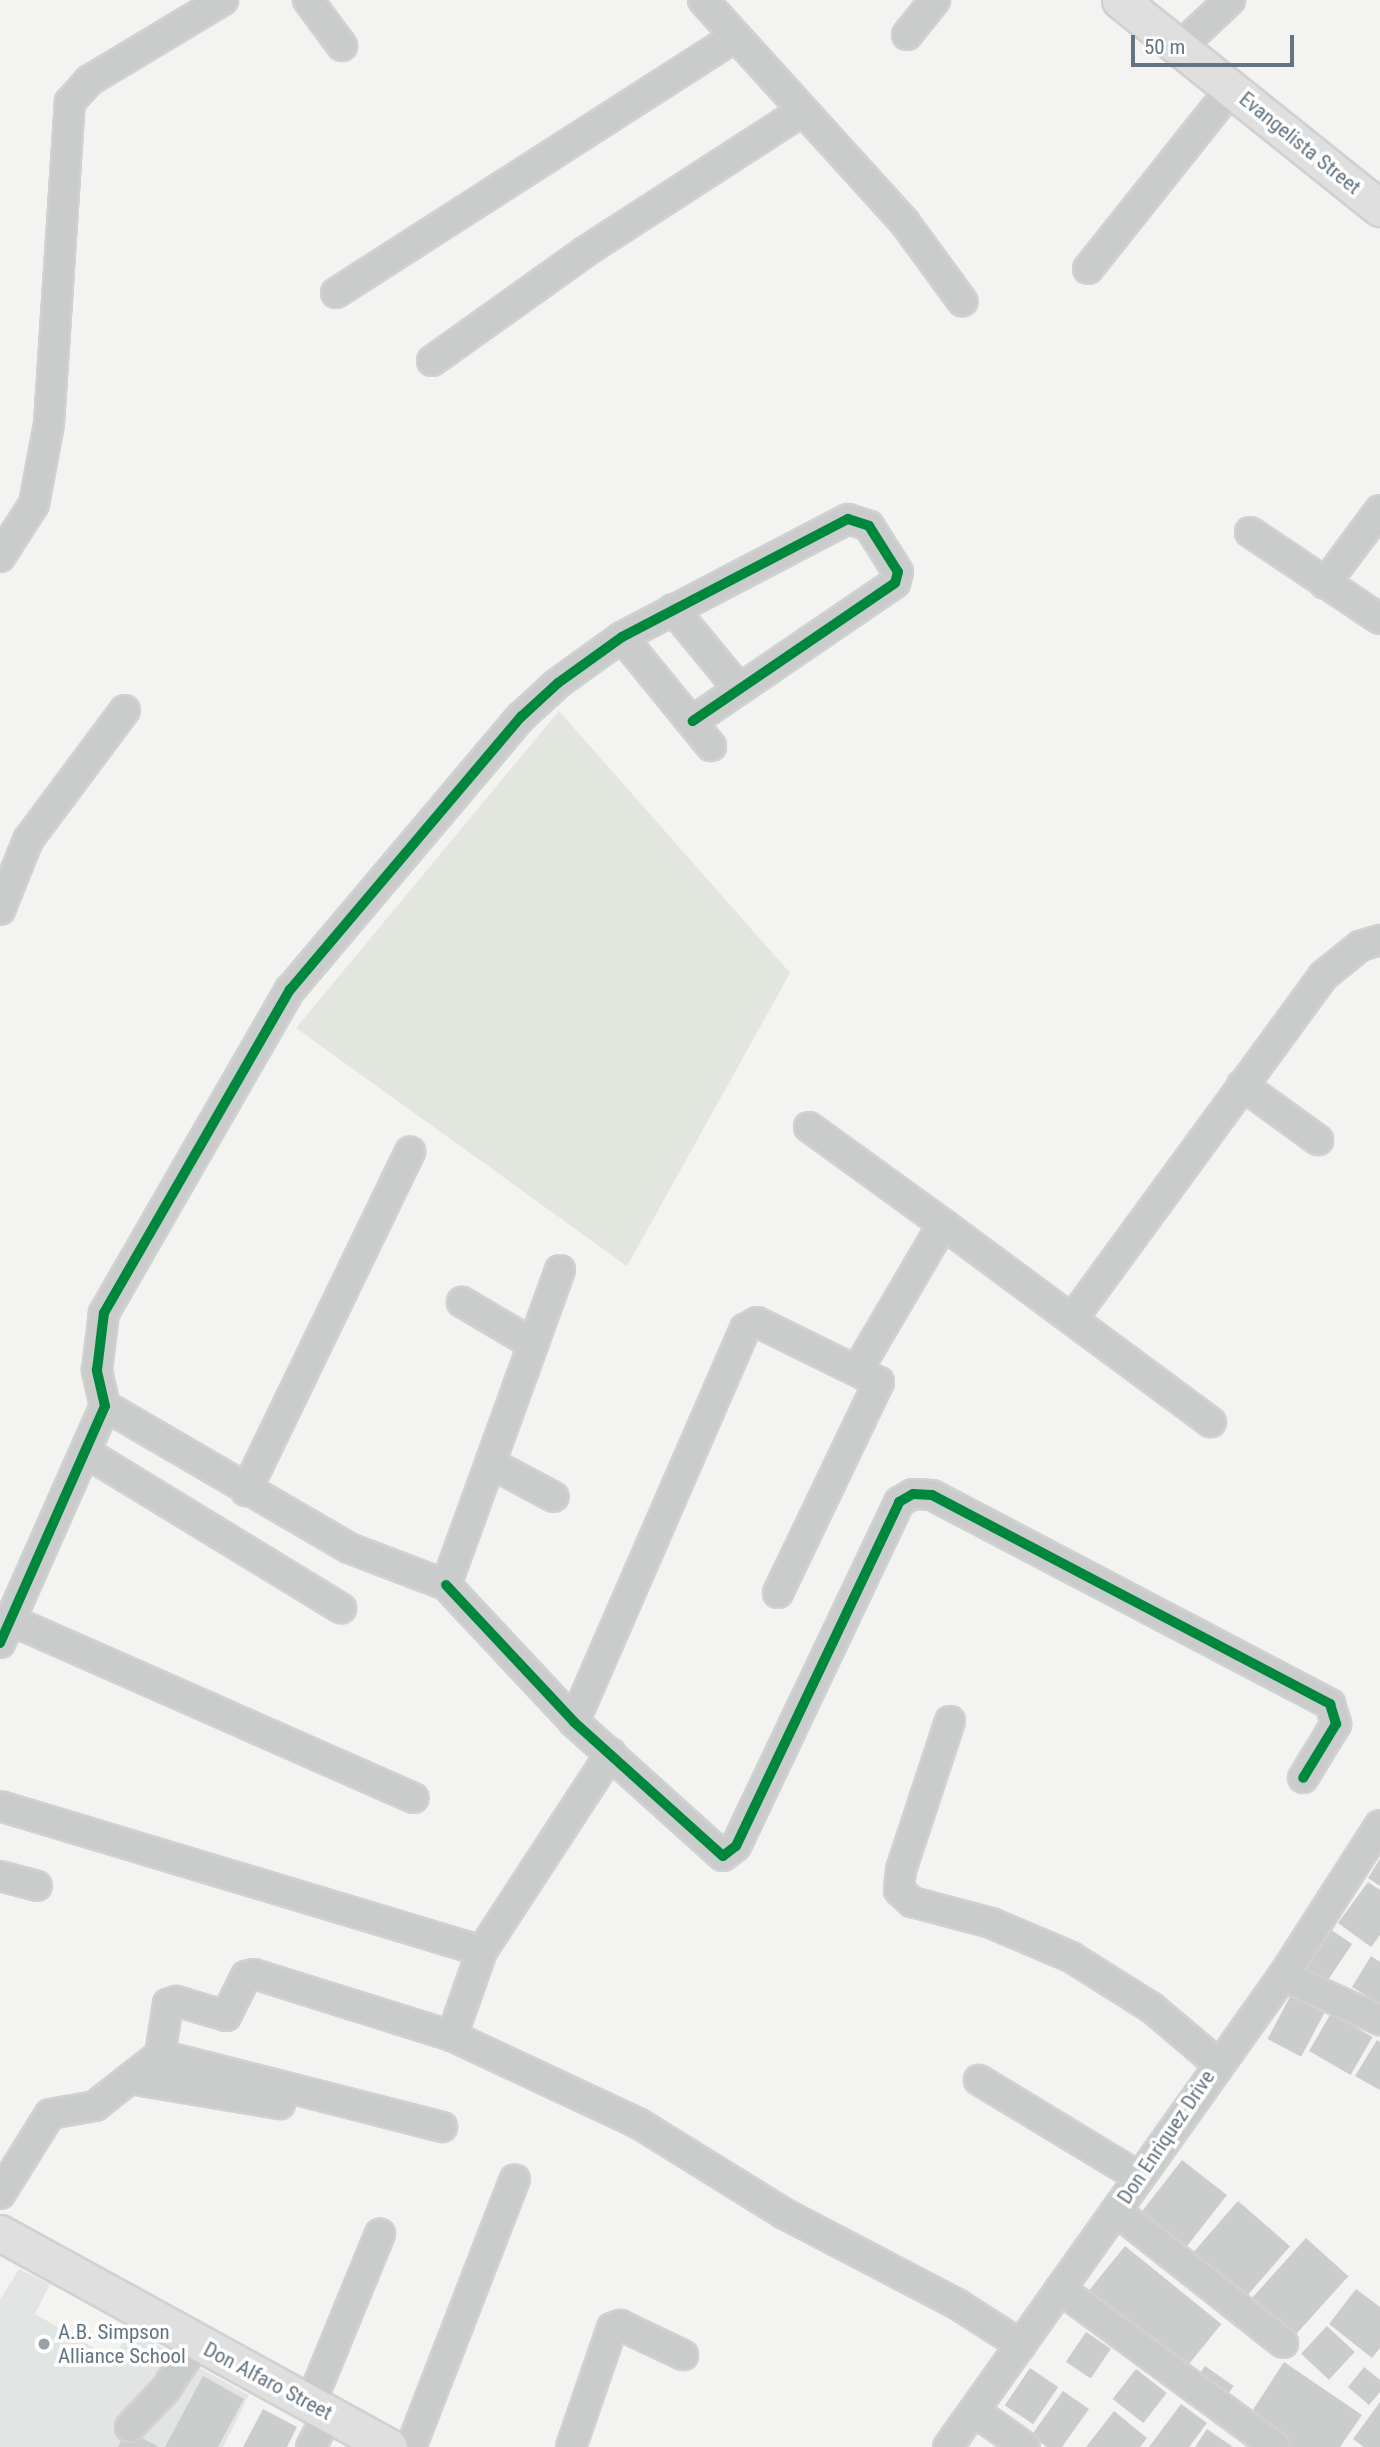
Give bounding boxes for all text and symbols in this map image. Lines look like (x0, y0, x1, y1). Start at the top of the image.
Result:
scale bar (1135, 21, 1298, 65)
text: 50 m (1144, 35, 1185, 59)
street label: Evangelista Street (1234, 86, 1366, 200)
street label: Don Enriquez Drive (1112, 2065, 1220, 2209)
place label: A.B. Simpson Alliance School (58, 2319, 186, 2369)
marker: A.B. Simpson Alliance School (36, 2336, 52, 2352)
street label: Don Alfaro Street (199, 2337, 337, 2425)

